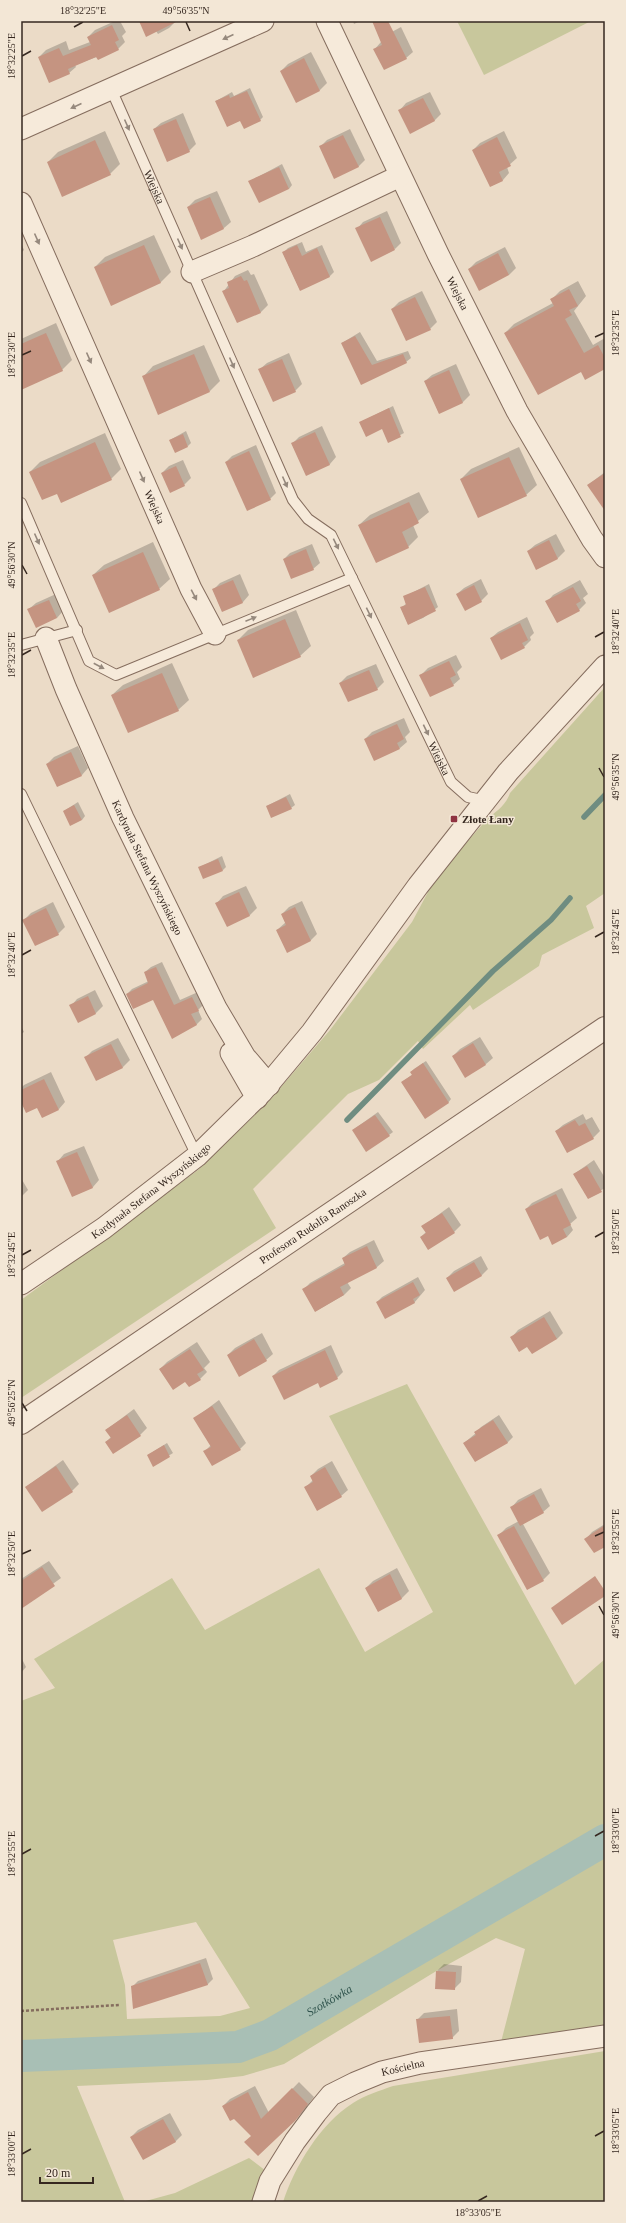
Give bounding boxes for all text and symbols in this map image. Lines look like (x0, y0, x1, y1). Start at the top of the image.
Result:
text: 18°32'25"E (60, 5, 106, 16)
text: 49°56'35"N (162, 5, 210, 16)
text: 18°32'25"E (6, 33, 17, 79)
one-way arrow (222, 34, 233, 40)
one-way arrow (70, 102, 82, 109)
one-way arrow (124, 119, 130, 131)
street label: Wiejska (142, 168, 167, 206)
one-way arrow (34, 233, 40, 244)
one-way arrow (177, 238, 183, 250)
street label: Wiejska (444, 275, 471, 312)
text: 18°32'35"E (610, 310, 621, 356)
text: 18°32'30"E (6, 332, 17, 378)
one-way arrow (86, 352, 92, 363)
one-way arrow (230, 357, 236, 369)
one-way arrow (139, 471, 145, 483)
one-way arrow (282, 476, 288, 487)
street label: Wiejska (142, 488, 168, 526)
one-way arrow (34, 534, 40, 546)
one-way arrow (333, 538, 339, 550)
text: 49°56'30"N (6, 541, 17, 589)
one-way arrow (191, 590, 198, 601)
one-way arrow (366, 608, 372, 619)
text: 18°32'40"E (610, 609, 621, 655)
one-way arrow (245, 616, 257, 622)
text: 18°32'35"E (6, 632, 17, 678)
one-way arrow (93, 663, 105, 669)
one-way arrow (423, 725, 429, 736)
street label: Wiejska (426, 740, 453, 777)
text: 49°56'35"N (610, 753, 621, 801)
street label: Kardynała Stefana Wyszyńskiego (110, 798, 185, 937)
place label: Złote Łany (462, 813, 514, 825)
marker: Złote Łany (449, 814, 459, 824)
text: 18°32'45"E (610, 909, 621, 955)
text: 18°32'40"E (6, 932, 17, 978)
street label: Kardynała Stefana Wyszyńskiego (89, 1140, 213, 1241)
street label: Profesora Rudolfa Ranoszka (257, 1185, 368, 1266)
text: 18°32'50"E (610, 1209, 621, 1255)
text: 18°32'45"E (6, 1232, 17, 1278)
text: 49°56'25"N (6, 1379, 17, 1427)
text: 18°32'55"E (610, 1509, 621, 1555)
text: 18°32'50"E (6, 1531, 17, 1577)
text: 49°56'30"N (610, 1591, 621, 1639)
text: 18°33'00"E (610, 1808, 621, 1854)
text: 18°32'55"E (6, 1831, 17, 1877)
water label: Szotkówka (304, 1982, 355, 2019)
street label: Kościelna (380, 2056, 425, 2078)
text: 18°33'05"E (610, 2108, 621, 2154)
text: 18°33'00"E (6, 2131, 17, 2177)
scale bar (40, 2159, 93, 2185)
text: 20 m (46, 2166, 71, 2180)
text: 18°33'05"E (455, 2207, 501, 2218)

